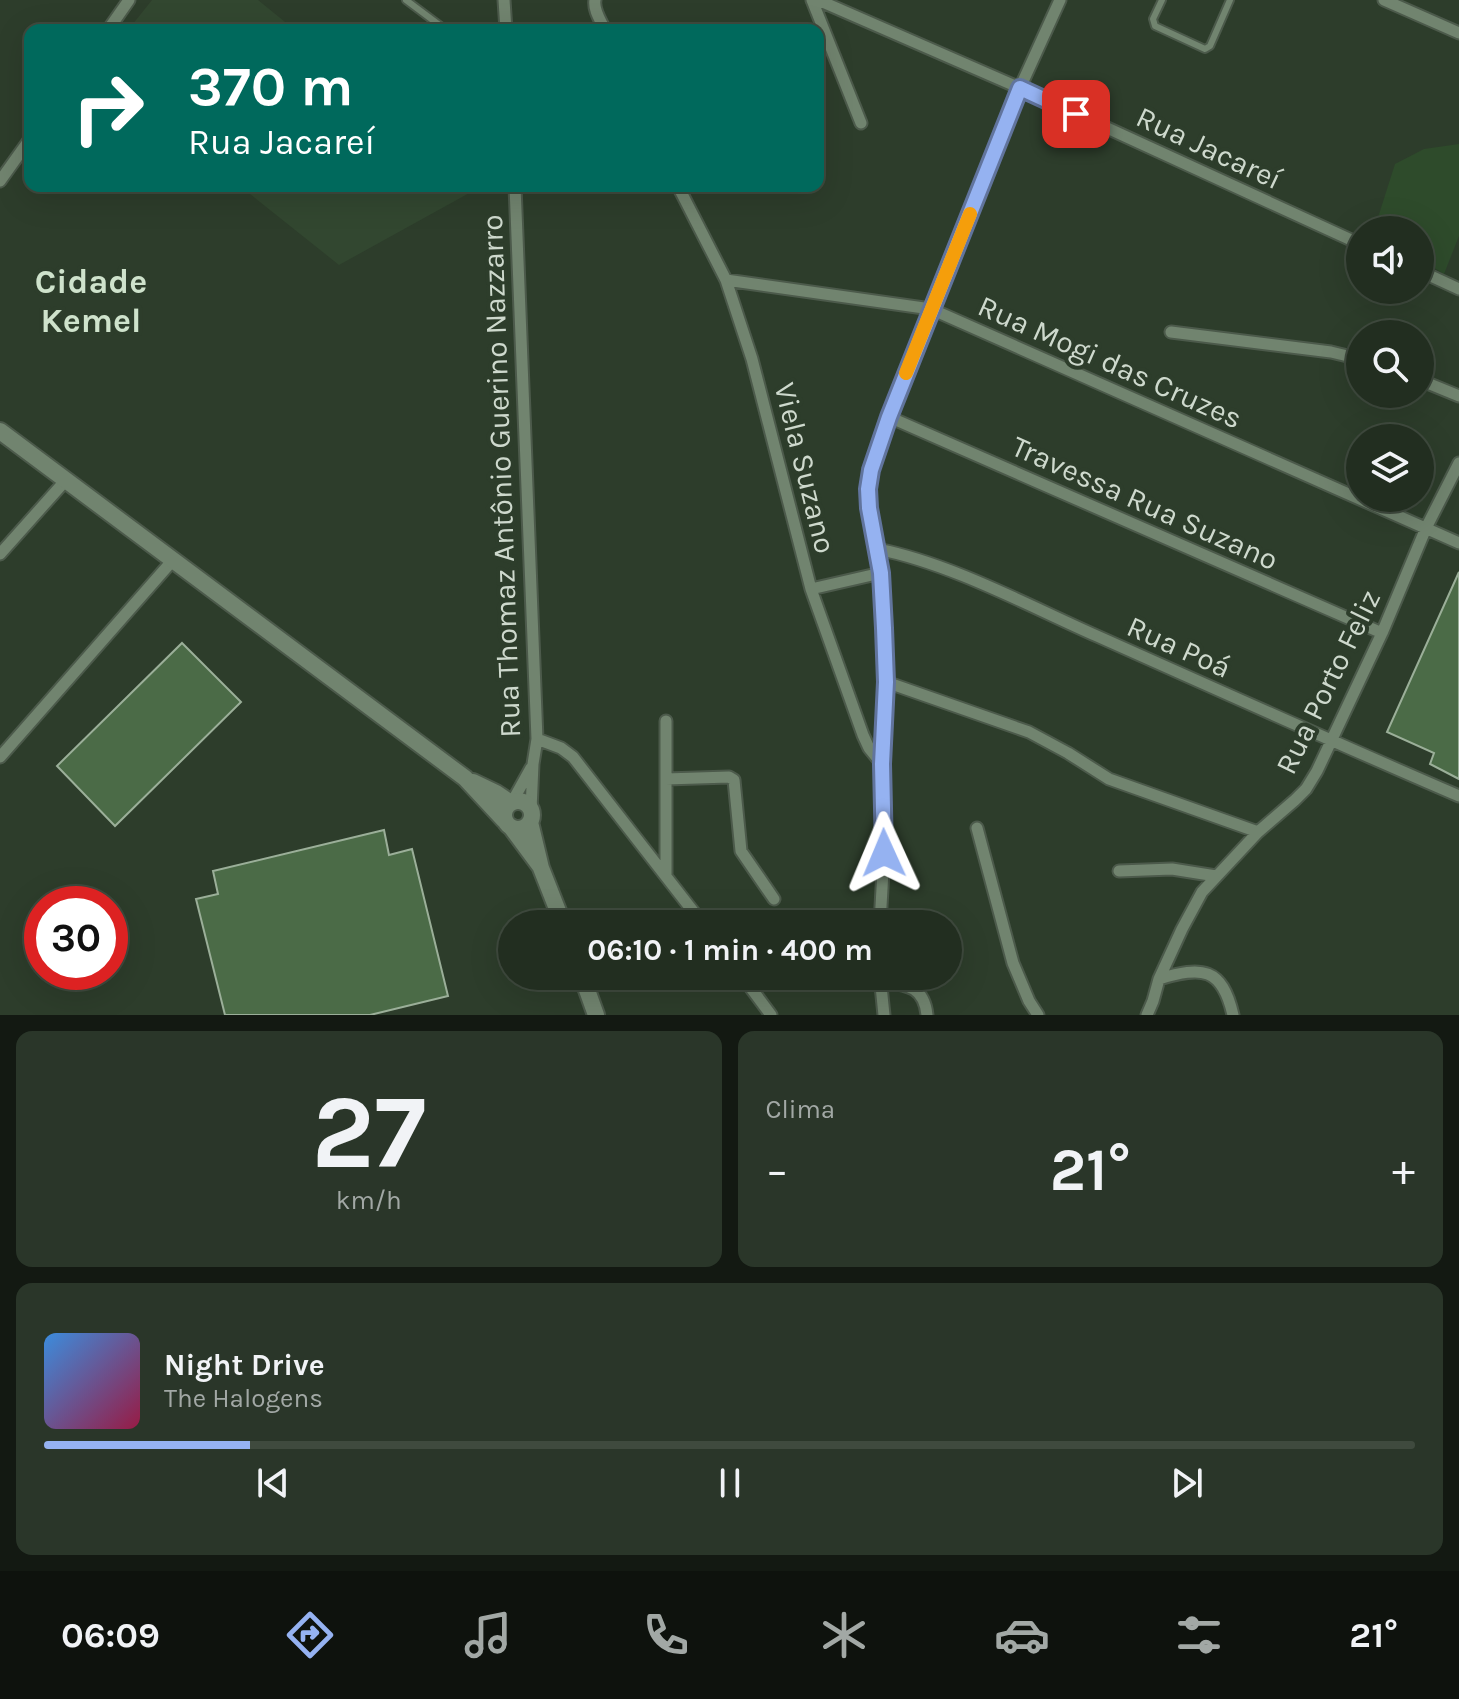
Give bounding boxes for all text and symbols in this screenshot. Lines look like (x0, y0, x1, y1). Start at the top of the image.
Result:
text: 370 m (188, 54, 353, 119)
icon: right (56, 56, 160, 160)
pin (1042, 80, 1110, 148)
icon: arrive (1054, 92, 1098, 136)
street label: Rua Jacareí (1131, 99, 1287, 197)
text: Rua Jacareí (188, 121, 375, 163)
street label: Rua Thomaz Antônio Guerino Nazzarro (474, 214, 528, 738)
map controls (1346, 216, 1434, 512)
button: sound (1346, 216, 1434, 304)
district label: Cidade Kemel (35, 262, 147, 341)
street label: Rua Mogi das Cruzes (973, 288, 1247, 436)
button: search (1346, 320, 1434, 408)
street label: Viela Suzano (766, 379, 844, 557)
button: layers (1346, 424, 1434, 512)
street label: Travessa Rua Suzano (1006, 428, 1284, 578)
street label: Rua Porto Feliz (1268, 584, 1388, 780)
street label: Rua Poá (1122, 608, 1236, 686)
position arrow (842, 811, 926, 895)
speed limit sign: 30 (24, 886, 128, 990)
text: 06:10 · 1 min · 400 m (587, 932, 873, 968)
text: 27 (311, 1072, 426, 1193)
text: Clima (766, 1094, 835, 1125)
text: 21° (1050, 1135, 1131, 1205)
text: − (766, 1145, 789, 1196)
text: + (1392, 1145, 1415, 1196)
text: km/h (336, 1185, 402, 1216)
text: Night Drive (164, 1347, 325, 1383)
text: The Halogens (164, 1383, 323, 1414)
icon: previous (251, 1461, 295, 1505)
icon: pause (708, 1461, 752, 1505)
icon: next (1165, 1461, 1209, 1505)
icon: directions (282, 1607, 338, 1663)
icon: music (460, 1607, 516, 1663)
icon: phone (638, 1607, 694, 1663)
icon: climate (816, 1607, 872, 1663)
icon: car (994, 1607, 1050, 1663)
icon: filters (1171, 1607, 1227, 1663)
text: 06:09 (61, 1614, 160, 1656)
text: 21° (1349, 1614, 1398, 1656)

